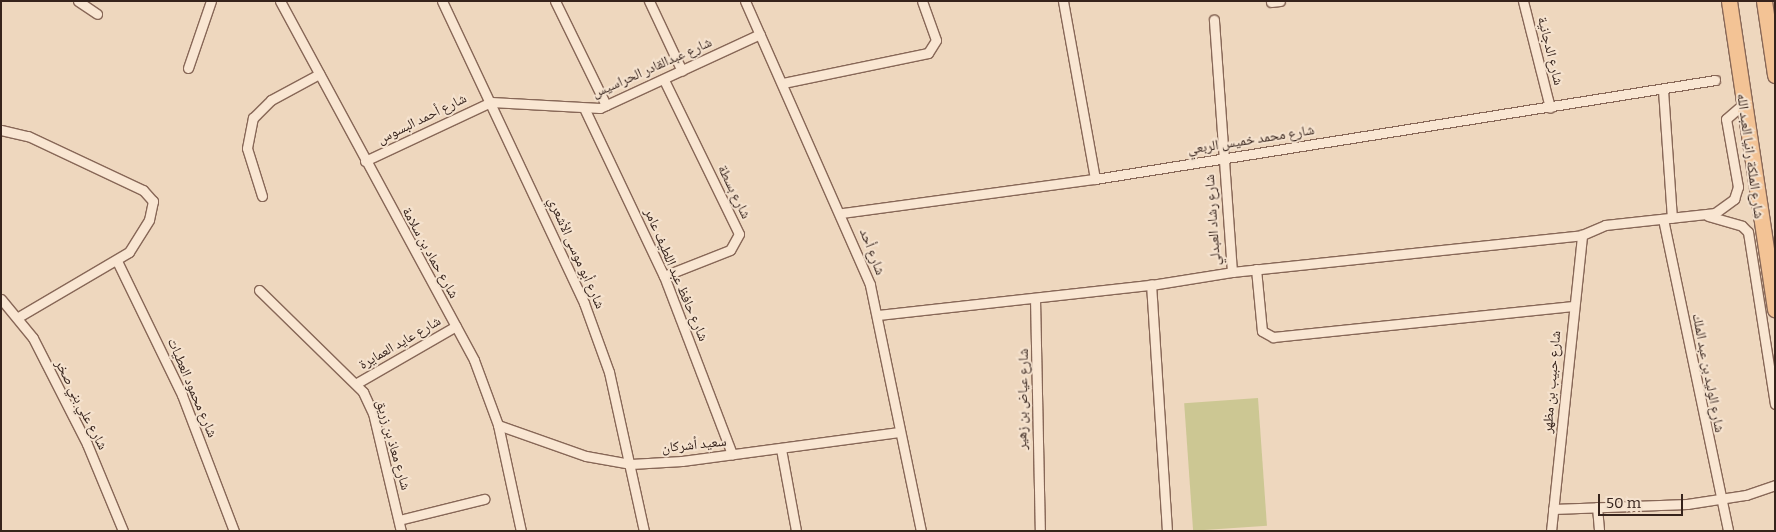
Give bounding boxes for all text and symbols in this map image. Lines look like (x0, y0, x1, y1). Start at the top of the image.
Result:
street label: شارع الدجانية (1533, 15, 1567, 87)
street label: شارع عبدالقادر الحراسيس (589, 34, 715, 102)
street label: شارع أحمد البسوس (375, 90, 469, 148)
street label: شارع الملكة رانيا العبد الله (1733, 92, 1767, 220)
street label: شارع محمد خميس الربعي (1186, 122, 1316, 158)
street label: شارع بسطة (714, 162, 754, 222)
street label: شارع رشاد العبدلي (1201, 174, 1225, 266)
street label: شارع أبو موسى الأشعري (544, 195, 608, 311)
street label: شارع حماد بن سلامة (398, 205, 462, 301)
street label: شارع حافظ عبد اللطيف عامر (640, 206, 712, 344)
street label: شارع أحد (856, 226, 888, 278)
street label: شارع الوليد بن عبد الملك (1688, 312, 1728, 434)
street label: شارع عايد العمايرة (356, 313, 444, 373)
street label: شارع حبيب بن مظهر (1539, 330, 1565, 434)
street label: شارع محمود العطيات (163, 336, 221, 440)
street label: شارع عياض بن زهير (1014, 348, 1032, 450)
street label: شارع علي بني صخر (51, 357, 111, 453)
street label: شارع معاذ بن زريق (372, 398, 414, 492)
street label: سعيد أشركان (661, 433, 727, 457)
scale bar (1601, 484, 1686, 516)
text: 50 m (1606, 494, 1641, 512)

